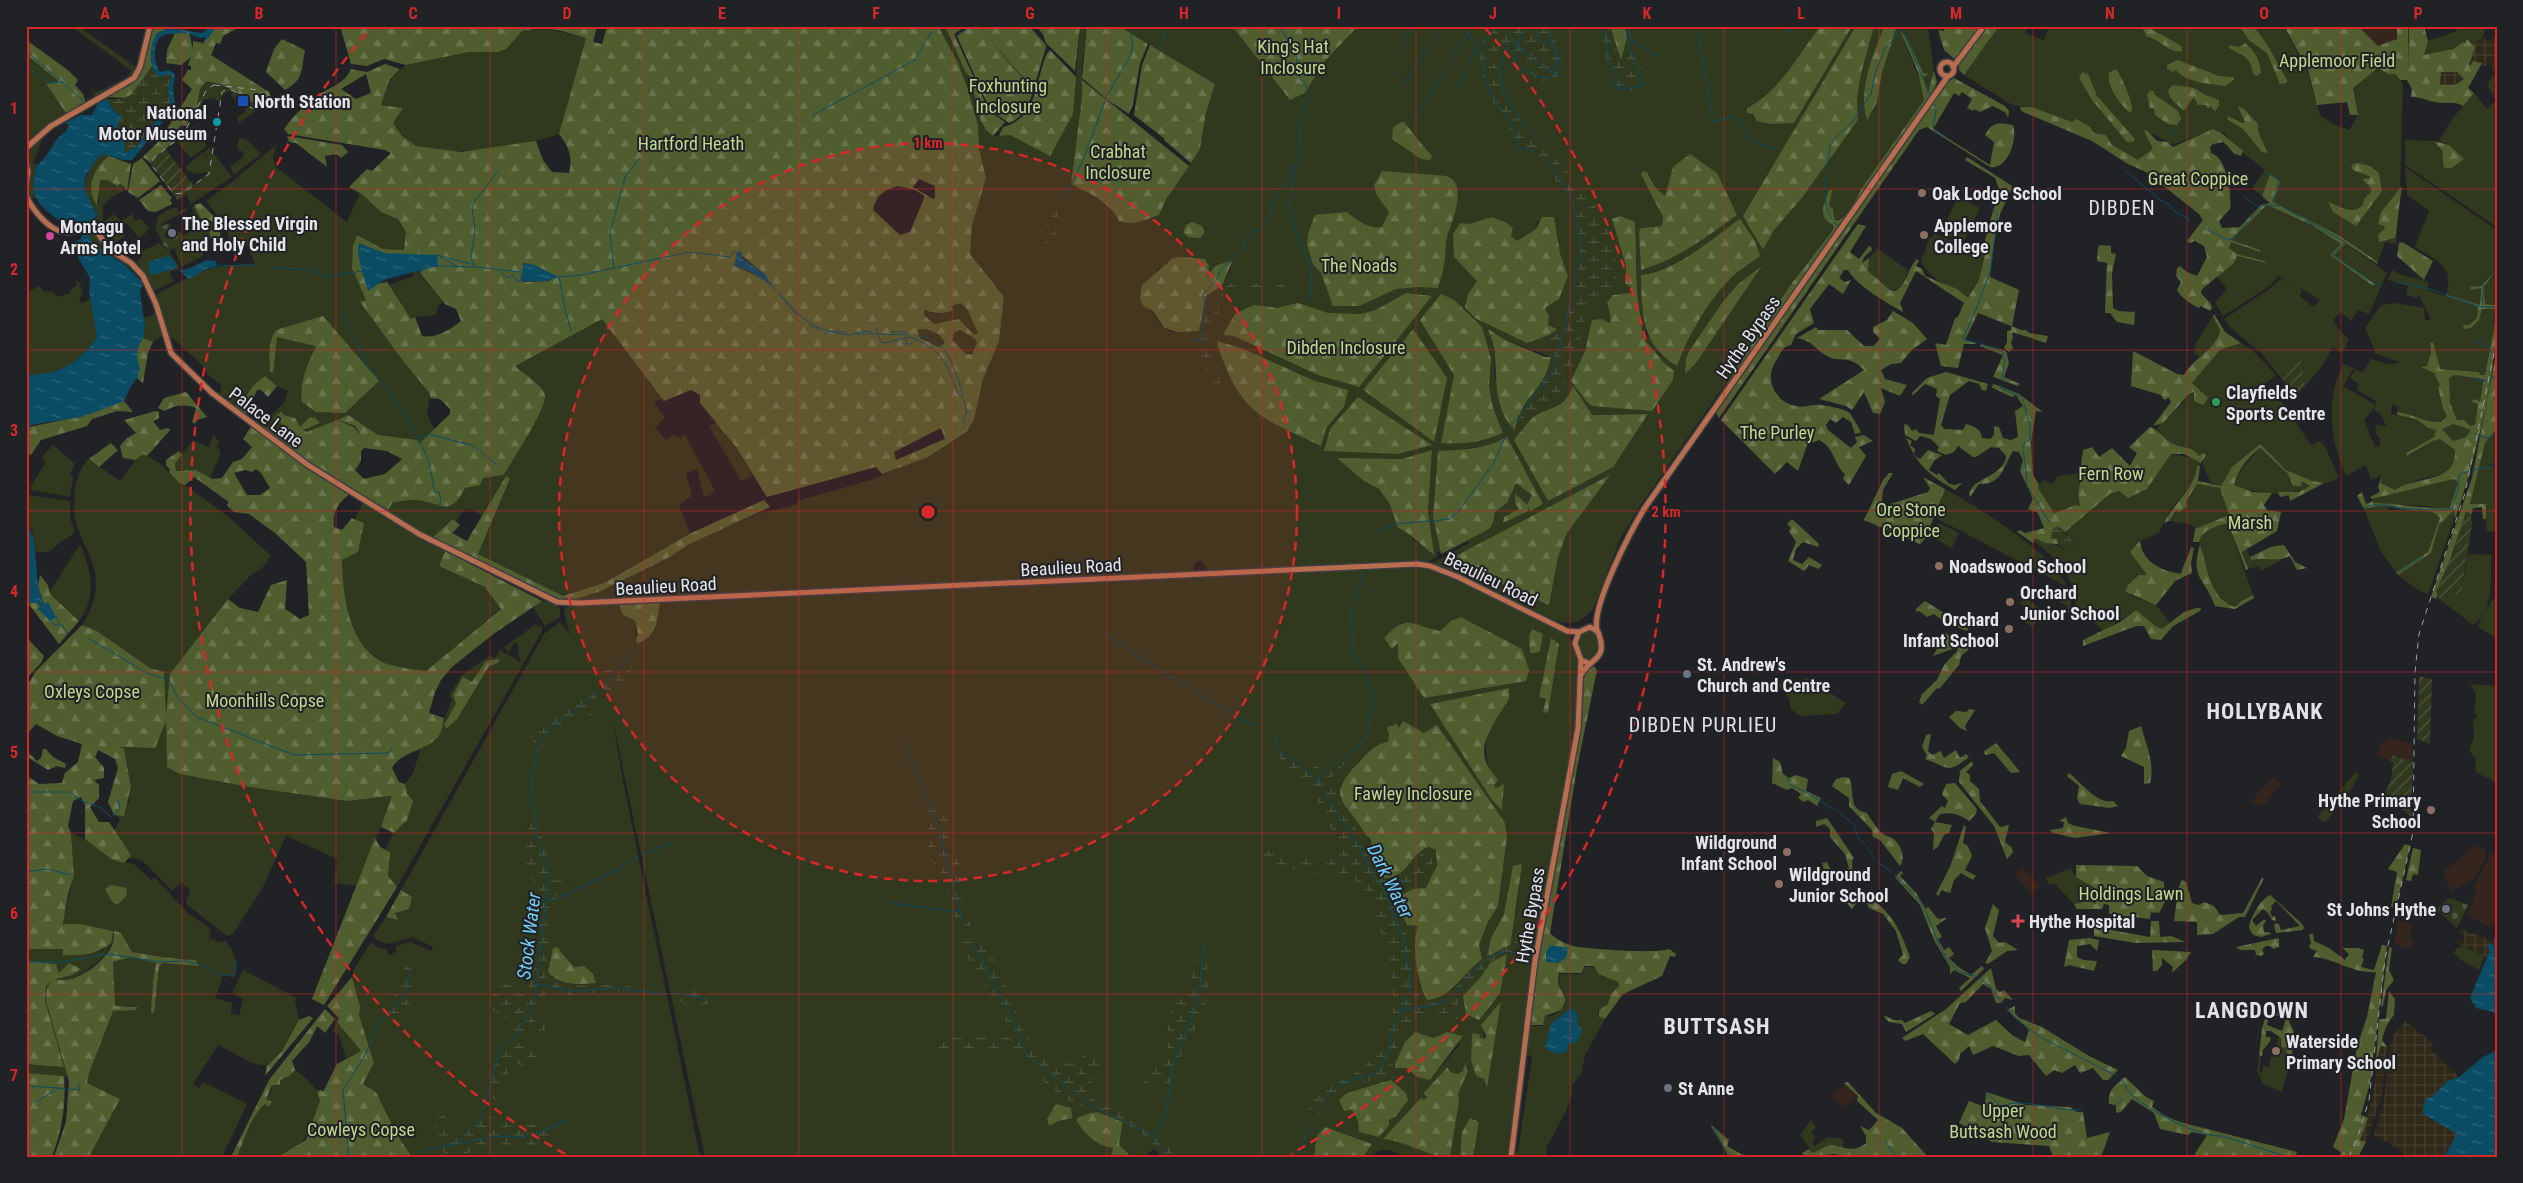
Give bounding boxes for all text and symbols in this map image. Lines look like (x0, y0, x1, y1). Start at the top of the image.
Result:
text: A (100, 4, 110, 23)
text: B (255, 4, 264, 23)
text: C (408, 4, 418, 23)
text: D (562, 4, 572, 23)
text: E (718, 4, 726, 23)
text: F (872, 4, 880, 23)
text: G (1025, 4, 1035, 23)
text: H (1179, 4, 1189, 23)
text: I (1337, 4, 1341, 23)
text: J (1489, 4, 1497, 23)
text: K (1643, 4, 1652, 23)
text: L (1797, 4, 1805, 23)
text: M (1950, 4, 1962, 23)
text: N (2105, 4, 2115, 23)
text: O (2259, 4, 2269, 23)
text: P (2413, 4, 2423, 23)
park label: King's Hat Inclosure (1257, 36, 1329, 78)
park label: Applemoor Field (2279, 50, 2395, 71)
park label: Foxhunting Inclosure (969, 75, 1047, 117)
place label: North Station (254, 91, 351, 112)
marker: North Station (236, 94, 250, 108)
text: 1 (10, 99, 18, 118)
place label: National Motor Museum (99, 102, 207, 144)
marker: National Motor Museum (211, 116, 223, 128)
park label: Hartford Heath (638, 133, 744, 154)
text: 1 km (913, 134, 943, 152)
park label: Crabhat Inclosure (1085, 141, 1151, 183)
park label: Great Coppice (2148, 168, 2248, 189)
place label: Oak Lodge School (1932, 183, 2062, 204)
marker: Oak Lodge School (1916, 187, 1928, 199)
district label: DIBDEN (2088, 196, 2156, 220)
place label: The Blessed Virgin and Holy Child (182, 213, 318, 255)
place label: Applemore College (1934, 215, 2012, 257)
place label: Montagu Arms Hotel (60, 216, 141, 258)
marker: The Blessed Virgin and Holy Child (166, 227, 178, 239)
marker: Applemore College (1918, 229, 1930, 241)
marker: Montagu Arms Hotel (44, 230, 56, 242)
park label: The Noads (1321, 255, 1397, 276)
text: 2 (10, 260, 18, 279)
street label: Hythe Bypass (1712, 291, 1784, 383)
park label: Dibden Inclosure (1287, 337, 1405, 358)
place label: Clayfields Sports Centre (2226, 382, 2326, 424)
street label: Palace Lane (225, 383, 307, 451)
marker: Clayfields Sports Centre (2210, 396, 2222, 408)
text: 3 (10, 421, 18, 440)
park label: The Purley (1740, 422, 1815, 443)
park label: Fern Row (2078, 463, 2144, 484)
park label: Ore Stone Coppice (1876, 499, 1946, 541)
centre of rings (919, 503, 937, 521)
text: 2 km (1651, 503, 1681, 521)
park label: Marsh (2228, 512, 2272, 533)
street label: Beaulieu Road (1441, 547, 1541, 611)
street label: Beaulieu Road (1020, 554, 1122, 580)
place label: Noadswood School (1949, 556, 2086, 577)
marker: Noadswood School (1933, 560, 1945, 572)
street label: Beaulieu Road (615, 573, 717, 599)
text: 4 (10, 582, 18, 601)
place label: Orchard Junior School (2020, 582, 2119, 624)
marker: Orchard Junior School (2004, 596, 2016, 608)
place label: Orchard Infant School (1903, 609, 1999, 651)
marker: Orchard Infant School (2003, 623, 2015, 635)
place label: St. Andrew's Church and Centre (1697, 654, 1830, 696)
marker: St. Andrew's Church and Centre (1681, 668, 1693, 680)
park label: Oxleys Copse (44, 681, 140, 702)
park label: Moonhills Copse (206, 690, 324, 711)
district label: HOLLYBANK (2207, 699, 2323, 724)
district label: DIBDEN PURLIEU (1629, 713, 1777, 737)
text: 5 (10, 743, 18, 762)
park label: Fawley Inclosure (1354, 783, 1472, 804)
place label: Hythe Primary School (2318, 790, 2421, 832)
marker: Hythe Primary School (2425, 804, 2437, 816)
place label: Wildground Infant School (1681, 832, 1777, 874)
water label: Dark Water (1362, 840, 1418, 922)
marker: Wildground Infant School (1781, 846, 1793, 858)
place label: Wildground Junior School (1789, 864, 1888, 906)
street label: Hythe Bypass (1511, 866, 1549, 964)
marker: Wildground Junior School (1773, 878, 1785, 890)
park label: Holdings Lawn (2079, 883, 2183, 904)
water label: Stock Water (512, 891, 546, 981)
place label: St Johns Hythe (2327, 899, 2436, 920)
marker: St Johns Hythe (2440, 903, 2452, 915)
text: 6 (10, 904, 18, 923)
place label: Hythe Hospital (2029, 911, 2135, 932)
marker: Hythe Hospital (2011, 914, 2025, 928)
district label: LANGDOWN (2195, 998, 2309, 1023)
district label: BUTTSASH (1663, 1014, 1771, 1039)
place label: Waterside Primary School (2286, 1031, 2396, 1073)
marker: Waterside Primary School (2270, 1045, 2282, 1057)
text: 7 (10, 1066, 18, 1085)
place label: St Anne (1678, 1078, 1734, 1099)
marker: St Anne (1662, 1082, 1674, 1094)
park label: Upper Buttsash Wood (1949, 1100, 2057, 1142)
park label: Cowleys Copse (307, 1119, 415, 1140)

